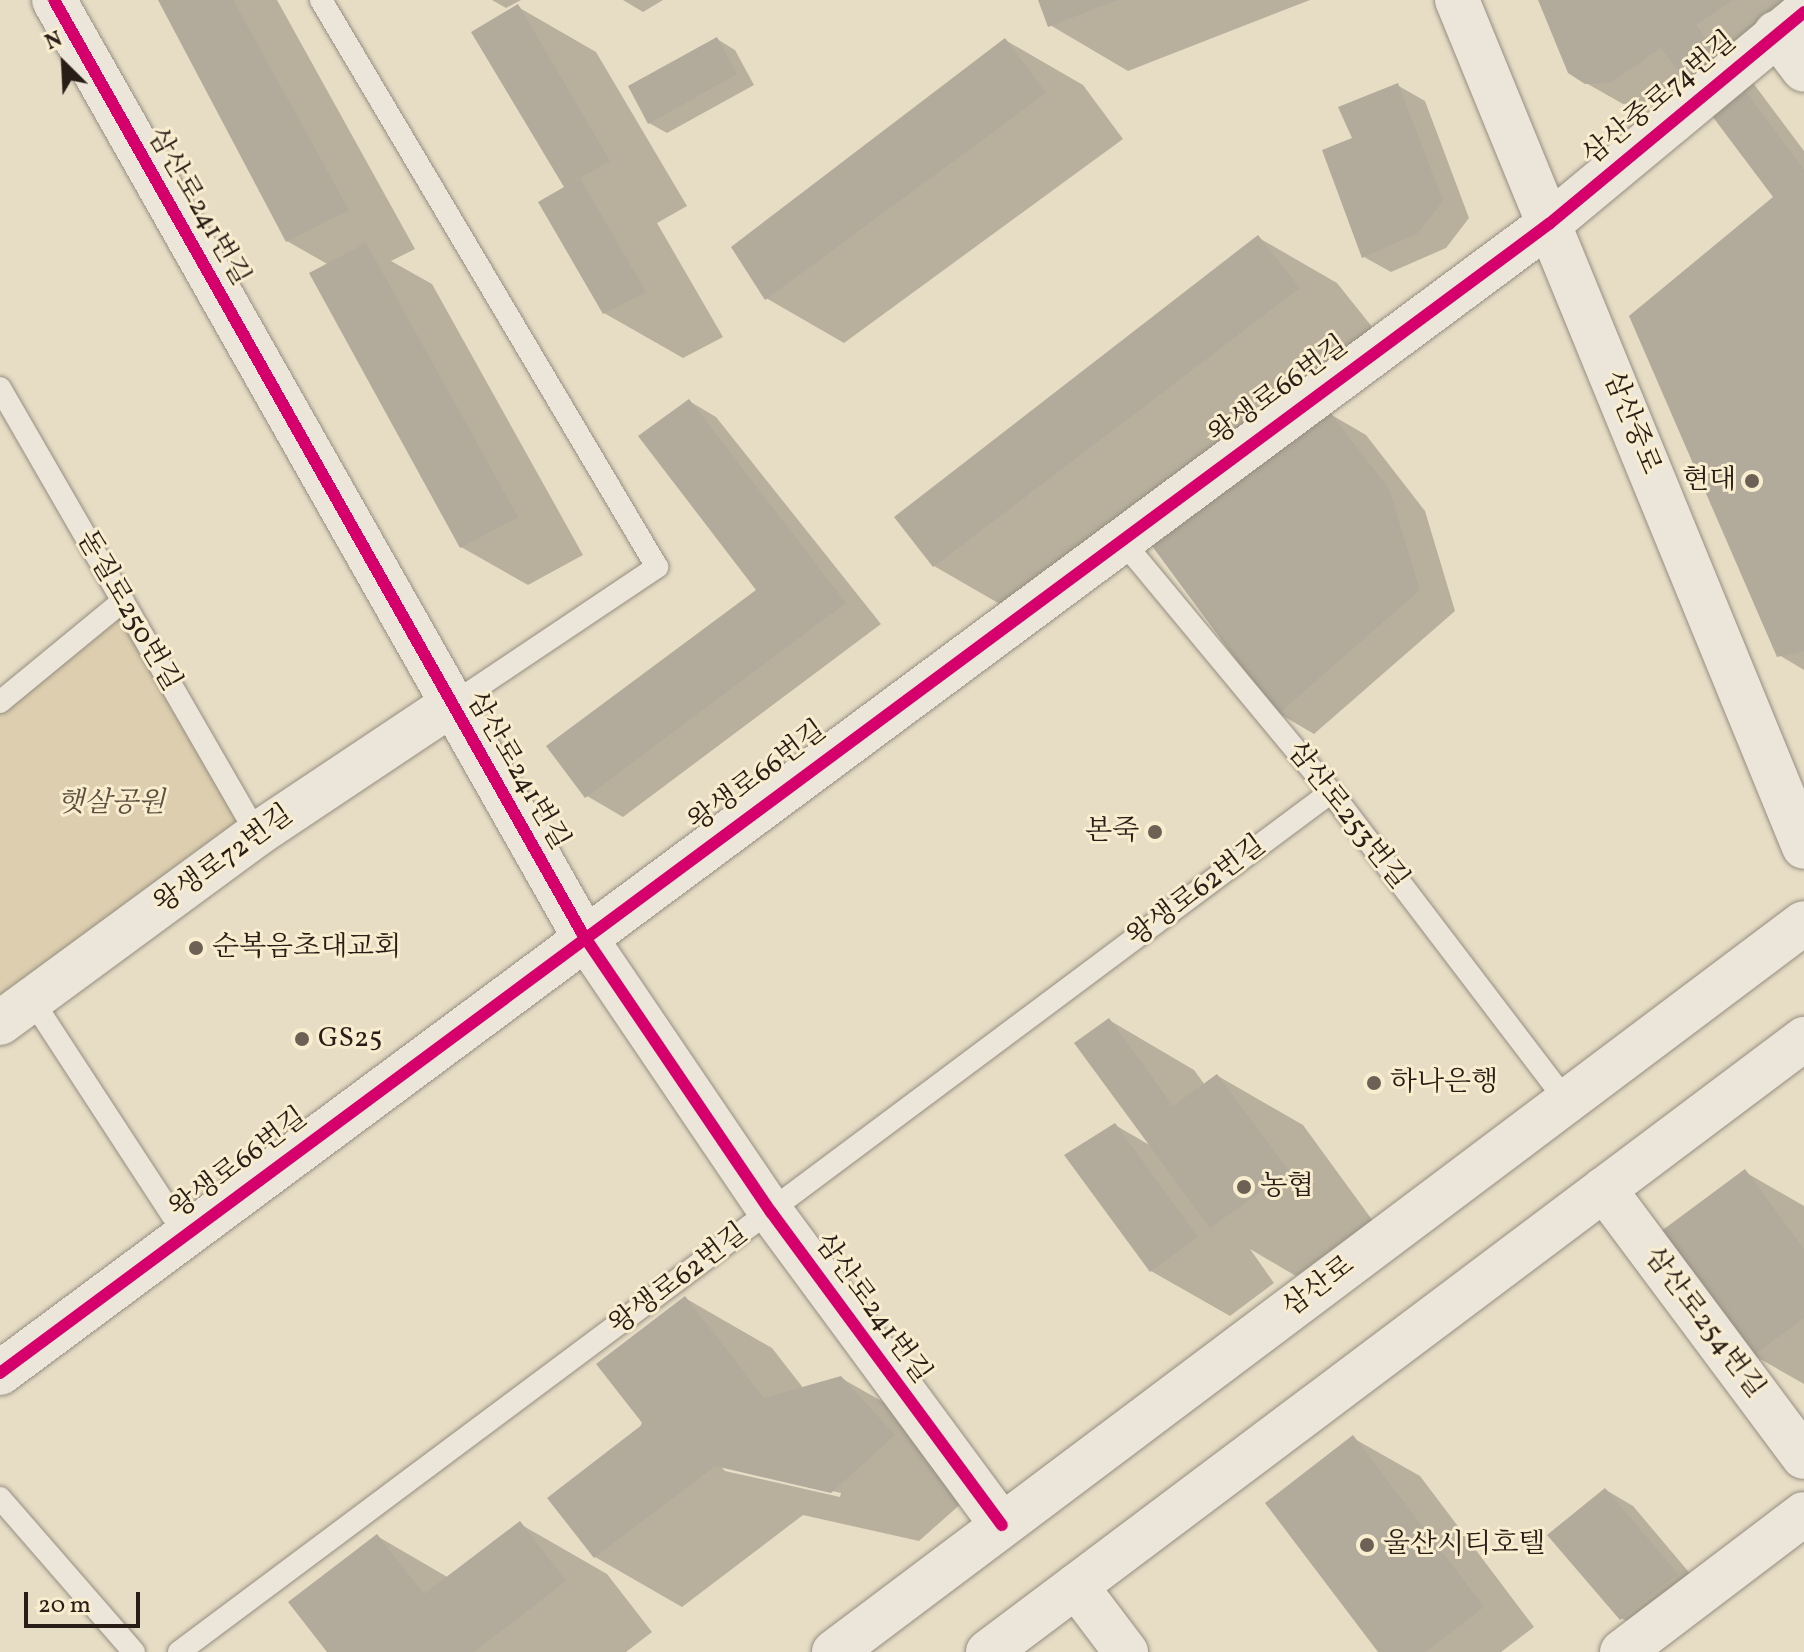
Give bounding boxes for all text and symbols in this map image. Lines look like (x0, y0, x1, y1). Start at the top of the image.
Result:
north arrow (24, 24, 104, 104)
text: N (40, 24, 68, 59)
street label: 삼산중로74번길 (1577, 25, 1743, 173)
street label: 삼산로241번길 (139, 122, 257, 292)
street label: 왕생로66번길 (1203, 329, 1355, 453)
street label: 삼산중로 (1595, 367, 1667, 479)
place label: 현대 (1682, 464, 1736, 498)
marker: 현대 (1743, 472, 1761, 490)
street label: 돋질로250번길 (68, 525, 188, 697)
street label: 삼산로241번길 (458, 686, 576, 856)
street label: 왕생로66번길 (683, 714, 833, 840)
street label: 삼산로253번길 (1279, 735, 1415, 897)
park label: 햇살공원 (57, 787, 165, 821)
street label: 왕생로72번길 (148, 798, 300, 922)
place label: 본죽 (1085, 815, 1139, 849)
marker: 본죽 (1146, 823, 1164, 841)
street label: 왕생로62번길 (1121, 829, 1273, 955)
place label: 순복음초대교회 (212, 931, 401, 965)
marker: 순복음초대교회 (187, 939, 205, 957)
place label: GS25 (318, 1022, 382, 1056)
marker: GS25 (293, 1030, 311, 1048)
place label: 하나은행 (1390, 1066, 1498, 1100)
marker: 하나은행 (1365, 1074, 1383, 1092)
street label: 왕생로66번길 (164, 1101, 314, 1227)
place label: 농협 (1260, 1170, 1314, 1204)
marker: 농협 (1235, 1178, 1253, 1196)
street label: 왕생로62번길 (603, 1217, 755, 1343)
street label: 삼산로241번길 (806, 1228, 938, 1390)
street label: 삼산로254번길 (1636, 1241, 1772, 1405)
street label: 삼산로 (1276, 1249, 1362, 1325)
place label: 울산시티호텔 (1383, 1528, 1545, 1562)
marker: 울산시티호텔 (1358, 1536, 1376, 1554)
scale bar (28, 1576, 144, 1626)
text: 20 m (38, 1589, 91, 1623)

